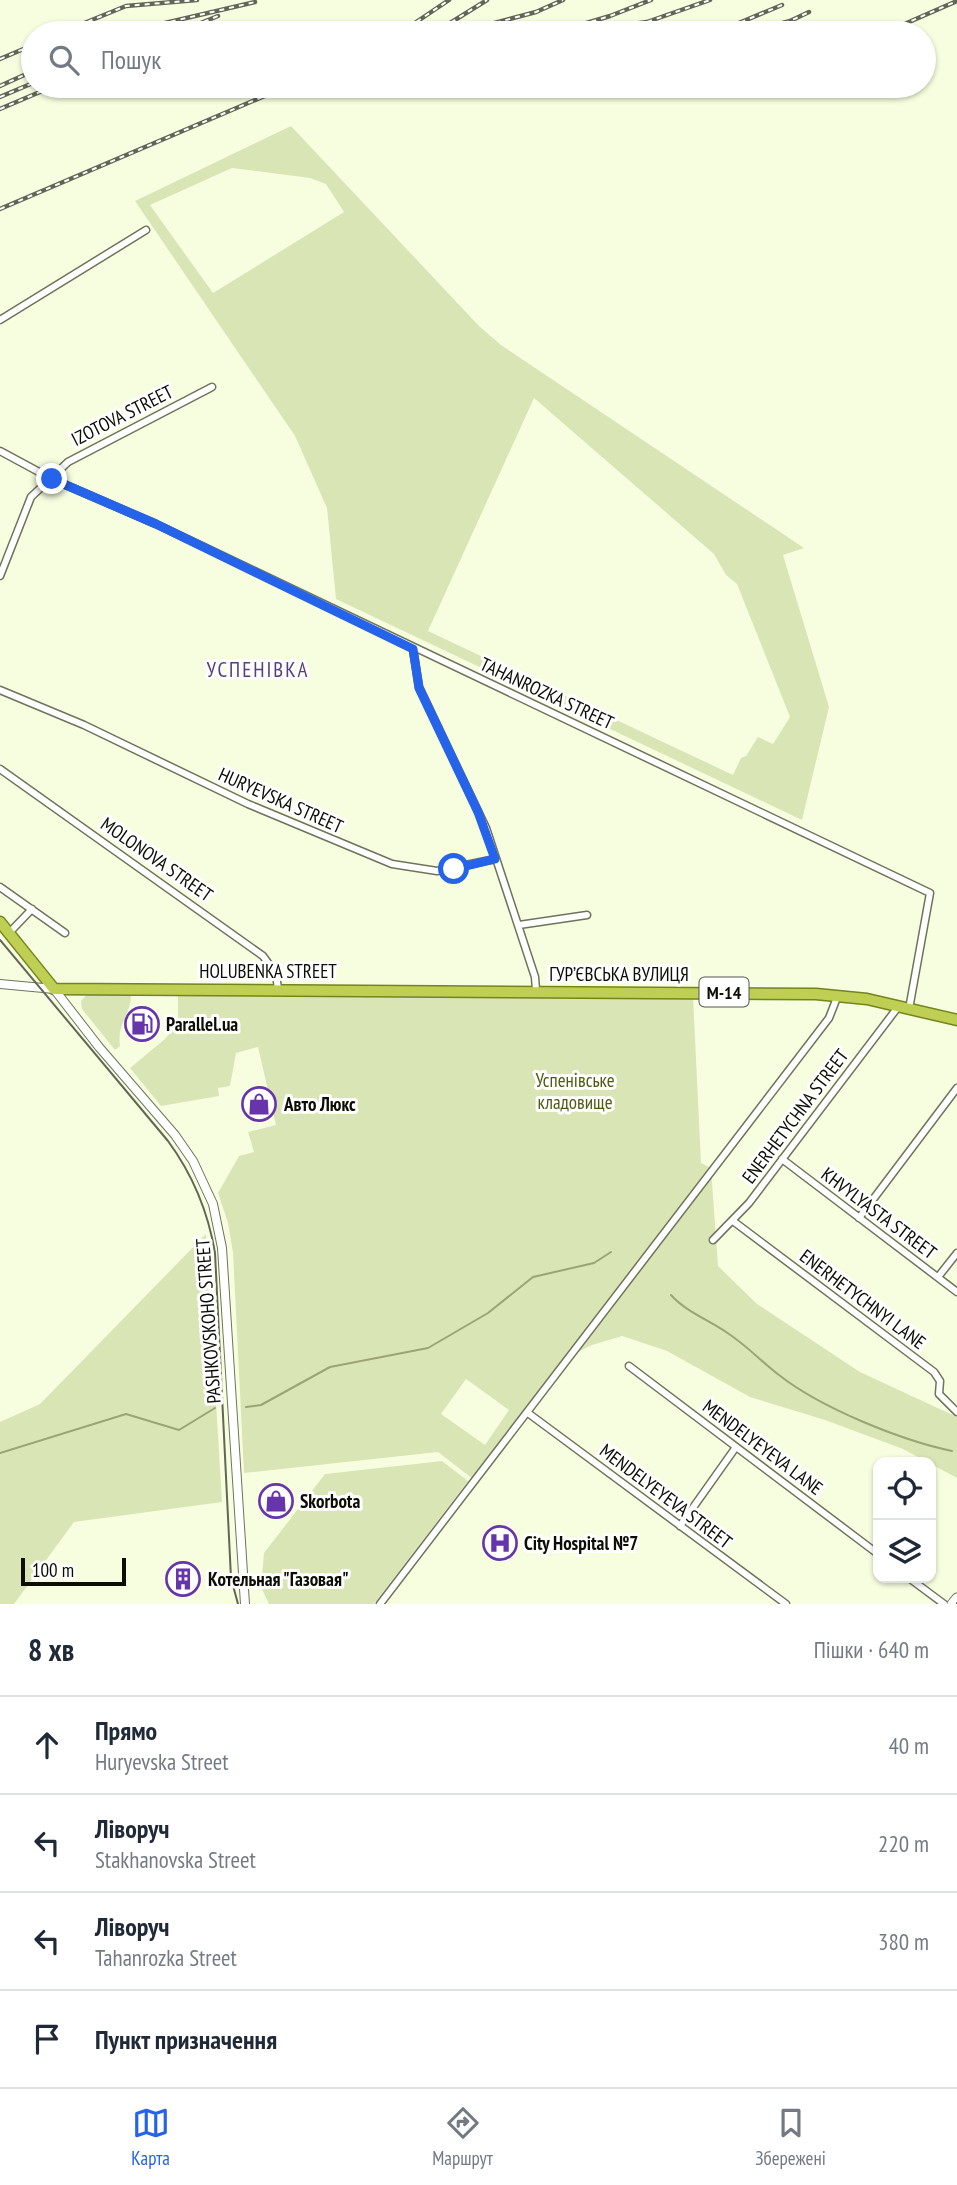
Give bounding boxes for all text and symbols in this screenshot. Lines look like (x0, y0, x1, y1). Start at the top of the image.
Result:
search box (21, 21, 936, 98)
icon: search (45, 41, 83, 79)
text: Пошук (101, 43, 161, 76)
street label: IZOTOVA STREET (67, 379, 177, 451)
route end (36, 463, 67, 494)
street label: TAHANROZKA STREET (476, 652, 618, 735)
district label: УСПЕНІВКА (207, 656, 309, 683)
street label: HURYEVSKA STREET (215, 762, 348, 838)
street label: MOLONOVA STREET (96, 812, 218, 907)
route start (438, 853, 469, 884)
street label: HOLUBENKA STREET (199, 959, 337, 983)
street label: ГУР’ЄВСЬКА ВУЛИЦЯ (549, 962, 689, 986)
road number: М-14 (700, 978, 748, 1007)
fuel station icon: Parallel.ua (123, 1005, 161, 1043)
place label: Parallel.ua (166, 1012, 238, 1036)
street label: ENERHETYCHNA STREET (737, 1044, 854, 1188)
park label: Успенівське кладовище (535, 1068, 615, 1114)
shop icon: Авто Люкс (240, 1085, 278, 1123)
place label: Авто Люкс (283, 1092, 356, 1116)
street label: KHVYLYASTA STREET (817, 1162, 942, 1264)
street label: PASHKOVSKOHO STREET (190, 1237, 226, 1404)
street label: ENERHETYCHNYI LANE (795, 1244, 931, 1354)
street label: MENDELYEYEVA LANE (698, 1394, 828, 1500)
street label: MENDELYEYEVA STREET (595, 1438, 737, 1554)
map controls (873, 1457, 936, 1583)
button: locate (873, 1457, 936, 1520)
shop icon: Skorbota (257, 1482, 295, 1520)
place label: Skorbota (300, 1489, 360, 1513)
button: layers (873, 1520, 936, 1583)
hospital icon: City Hospital №7 (481, 1524, 519, 1562)
place label: City Hospital №7 (524, 1531, 638, 1555)
scale bar (21, 1555, 126, 1587)
text: 100 m (32, 1558, 74, 1582)
building icon: Котельная "Газовая" (164, 1560, 202, 1598)
place label: Котельная "Газовая" (208, 1567, 349, 1591)
text: 8 хв (28, 1630, 74, 1669)
text: Пішки · 640 m (814, 1635, 929, 1664)
text: Прямо (95, 1714, 157, 1747)
icon: ahead (28, 1726, 66, 1764)
text: 40 m (888, 1731, 929, 1760)
text: Huryevska Street (95, 1747, 229, 1776)
text: Ліворуч (95, 1812, 169, 1845)
icon: left (28, 1824, 66, 1862)
text: 220 m (878, 1829, 929, 1858)
text: Stakhanovska Street (95, 1845, 256, 1874)
text: Ліворуч (95, 1910, 169, 1943)
icon: left (28, 1922, 66, 1960)
text: 380 m (878, 1927, 929, 1956)
text: Tahanrozka Street (95, 1943, 237, 1972)
icon: arrive (28, 2020, 66, 2058)
text: Пункт призначення (95, 2023, 277, 2056)
tab: Карта (131, 2104, 170, 2170)
tab: Маршрут (432, 2104, 493, 2170)
tab: Збережені (755, 2104, 826, 2170)

